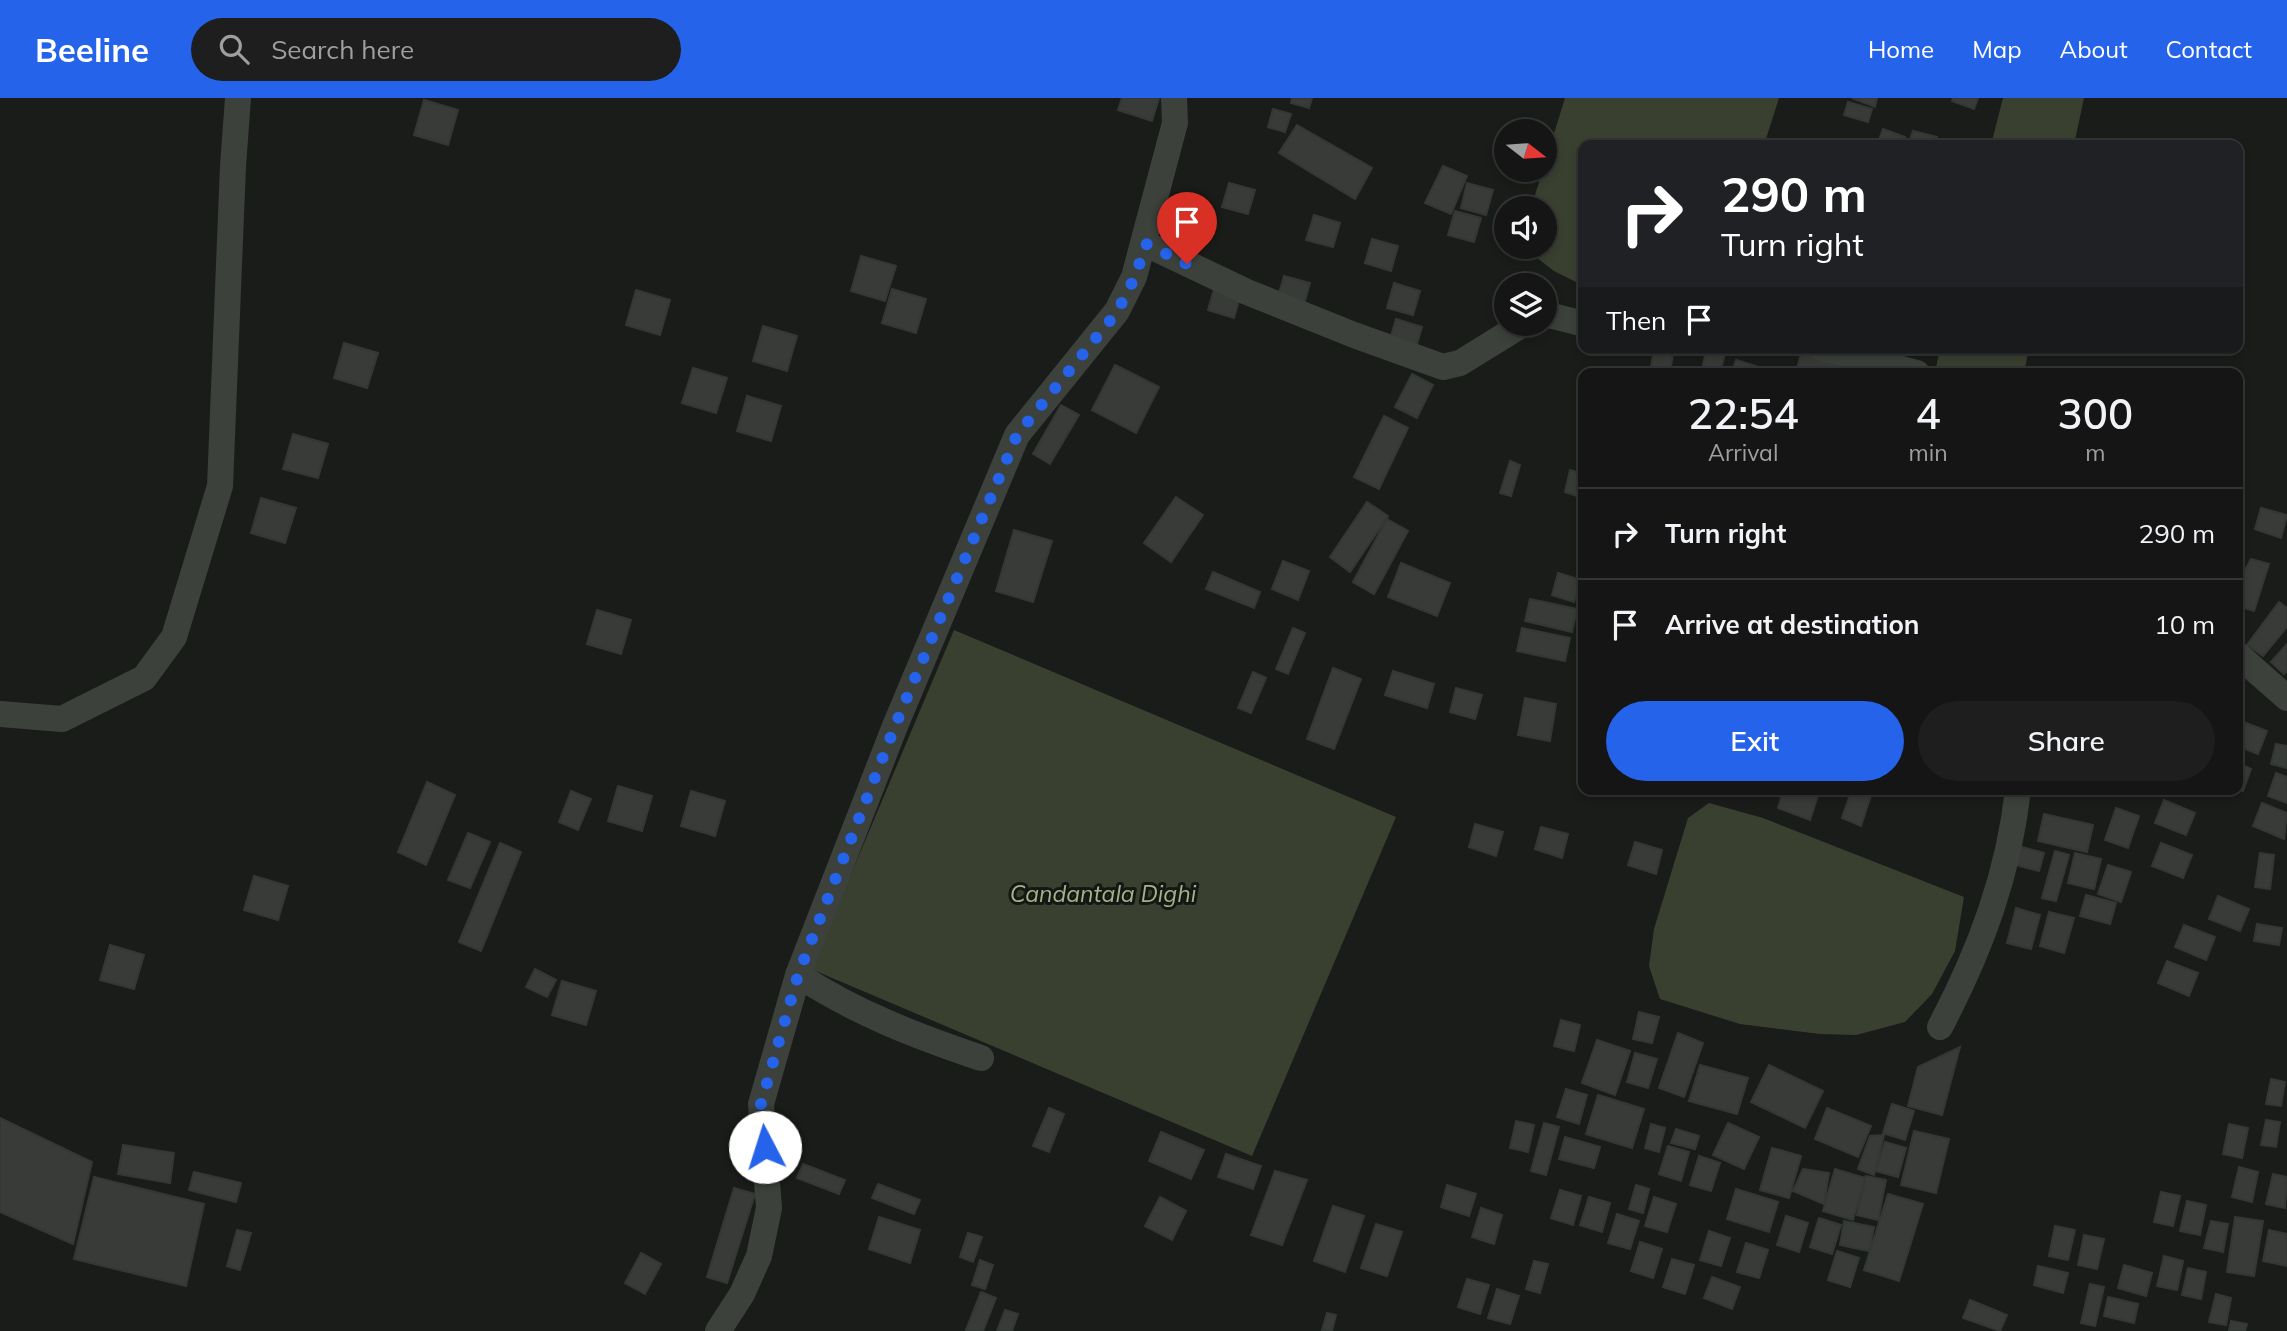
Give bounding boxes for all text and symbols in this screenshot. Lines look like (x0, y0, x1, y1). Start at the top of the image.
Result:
search box (191, 18, 681, 81)
text: Beeline (35, 29, 149, 70)
icon: search (215, 30, 253, 68)
text: Search here (271, 33, 414, 66)
text: Home (1868, 34, 1934, 64)
text: Map (1972, 34, 2022, 64)
text: About (2060, 34, 2128, 64)
text: Contact (2166, 34, 2252, 64)
north arrow (1494, 119, 1558, 182)
map controls (1494, 119, 1557, 336)
text: 290 m (1721, 163, 1867, 224)
icon: right (1606, 168, 1697, 259)
pin (1157, 192, 1217, 264)
button: sound (1494, 196, 1557, 259)
icon: arrive (1168, 203, 1206, 241)
text: Turn right (1721, 224, 1864, 264)
button: layers (1494, 273, 1557, 336)
icon: arrive (1680, 301, 1718, 339)
text: Then (1606, 304, 1666, 337)
text: 22:54 (1688, 387, 1799, 440)
text: 4 (1915, 387, 1941, 440)
text: 300 (2058, 387, 2133, 440)
text: Arrival (1708, 438, 1778, 467)
text: min (1908, 438, 1948, 467)
text: m (2085, 438, 2105, 467)
icon: right (1606, 515, 1644, 553)
text: Turn right (1665, 517, 1786, 550)
text: 290 m (2139, 517, 2215, 550)
icon: arrive (1606, 606, 1644, 644)
text: Arrive at destination (1665, 608, 1920, 641)
text: 10 m (2154, 608, 2215, 641)
button: Exit (1606, 701, 1904, 781)
button: Share (1918, 701, 2215, 781)
water label: Candantala Dighi (1010, 879, 1197, 908)
position arrow (728, 1110, 802, 1184)

